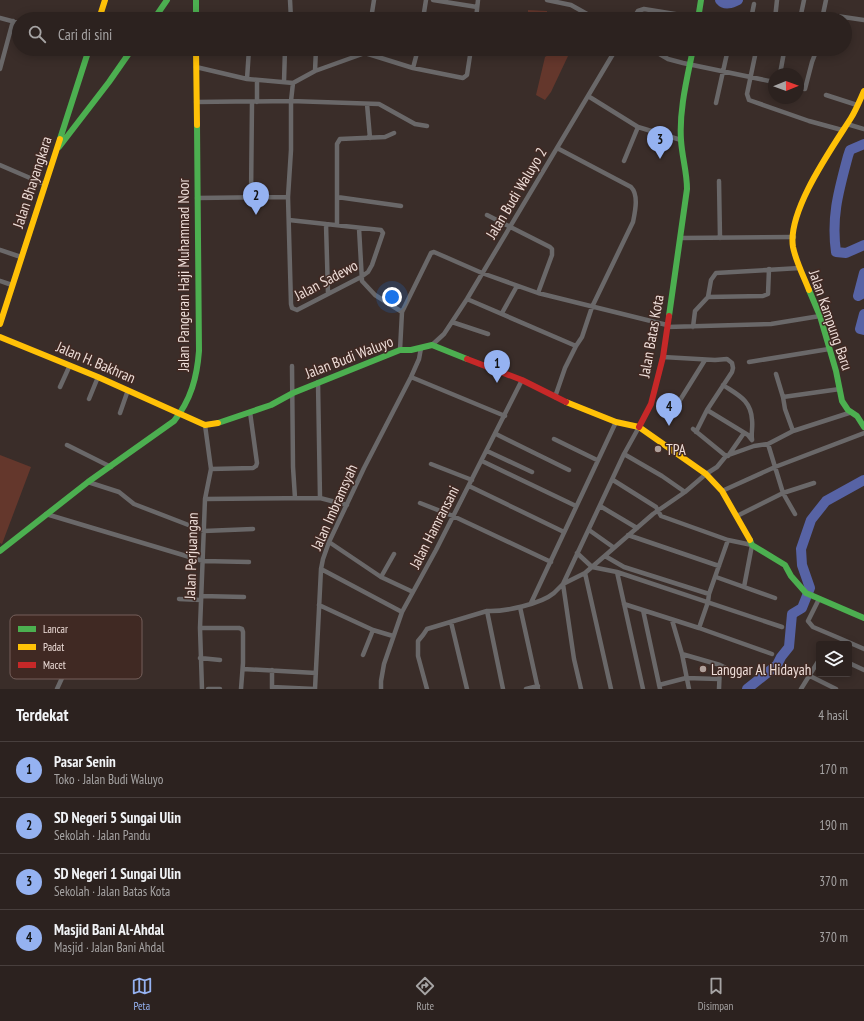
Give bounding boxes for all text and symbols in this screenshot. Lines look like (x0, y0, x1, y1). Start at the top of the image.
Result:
search box (12, 12, 852, 56)
icon: search (26, 23, 48, 45)
text: Cari di sini (58, 25, 112, 44)
north arrow (768, 68, 804, 104)
pin: 3 (647, 126, 673, 159)
street label: Jalan Bhayangkara (8, 134, 56, 231)
street label: Jalan Budi Waluyo 2 (481, 144, 551, 243)
street label: Jalan Pangeran Haji Muhammad Noor (174, 178, 193, 373)
pin: 2 (243, 182, 269, 215)
street label: Jalan Sadewo (290, 255, 361, 305)
street label: Jalan Kampung Baru (805, 266, 857, 373)
your location (382, 287, 402, 307)
street label: Jalan Batas Kota (634, 293, 668, 380)
street label: Jalan Budi Waluyo (301, 331, 396, 383)
street label: Jalan H. Bakhran (53, 336, 138, 387)
pin: 1 (484, 350, 510, 383)
pin: 4 (656, 393, 682, 426)
place label: TPA (666, 440, 687, 459)
marker: TPA (653, 444, 663, 454)
street label: Jalan Imbramsyah (306, 461, 361, 554)
street label: Jalan Hamransani (405, 482, 463, 572)
street label: Jalan Perjuangan (180, 512, 202, 601)
legend (10, 615, 142, 679)
text: Lancar (43, 622, 68, 636)
text: Padat (43, 640, 64, 654)
map controls (816, 641, 852, 677)
button: layers (816, 641, 852, 677)
text: Macet (43, 658, 66, 672)
place label: Langgar Al Hidayah (711, 660, 811, 679)
marker: Langgar Al Hidayah (698, 664, 708, 674)
text: Terdekat (16, 704, 68, 726)
text: 4 hasil (818, 707, 848, 724)
text: Pasar Senin (54, 752, 116, 771)
text: 1 (26, 761, 32, 778)
text: 170 m (819, 761, 848, 778)
text: Toko · Jalan Budi Waluyo (54, 771, 163, 788)
text: SD Negeri 5 Sungai Ulin (54, 808, 181, 827)
text: 2 (26, 817, 32, 834)
text: 190 m (819, 817, 848, 834)
text: Sekolah · Jalan Pandu (54, 827, 150, 844)
text: SD Negeri 1 Sungai Ulin (54, 864, 181, 883)
text: 3 (26, 873, 32, 890)
text: 370 m (819, 873, 848, 890)
text: Sekolah · Jalan Batas Kota (54, 883, 170, 900)
text: Masjid Bani Al-Ahdal (54, 920, 164, 939)
text: 4 (26, 929, 32, 946)
text: 370 m (819, 929, 848, 946)
text: Masjid · Jalan Bani Ahdal (54, 939, 164, 956)
tab: Peta (131, 975, 153, 1013)
tab: Rute (414, 975, 436, 1013)
tab: Disimpan (698, 975, 733, 1013)

